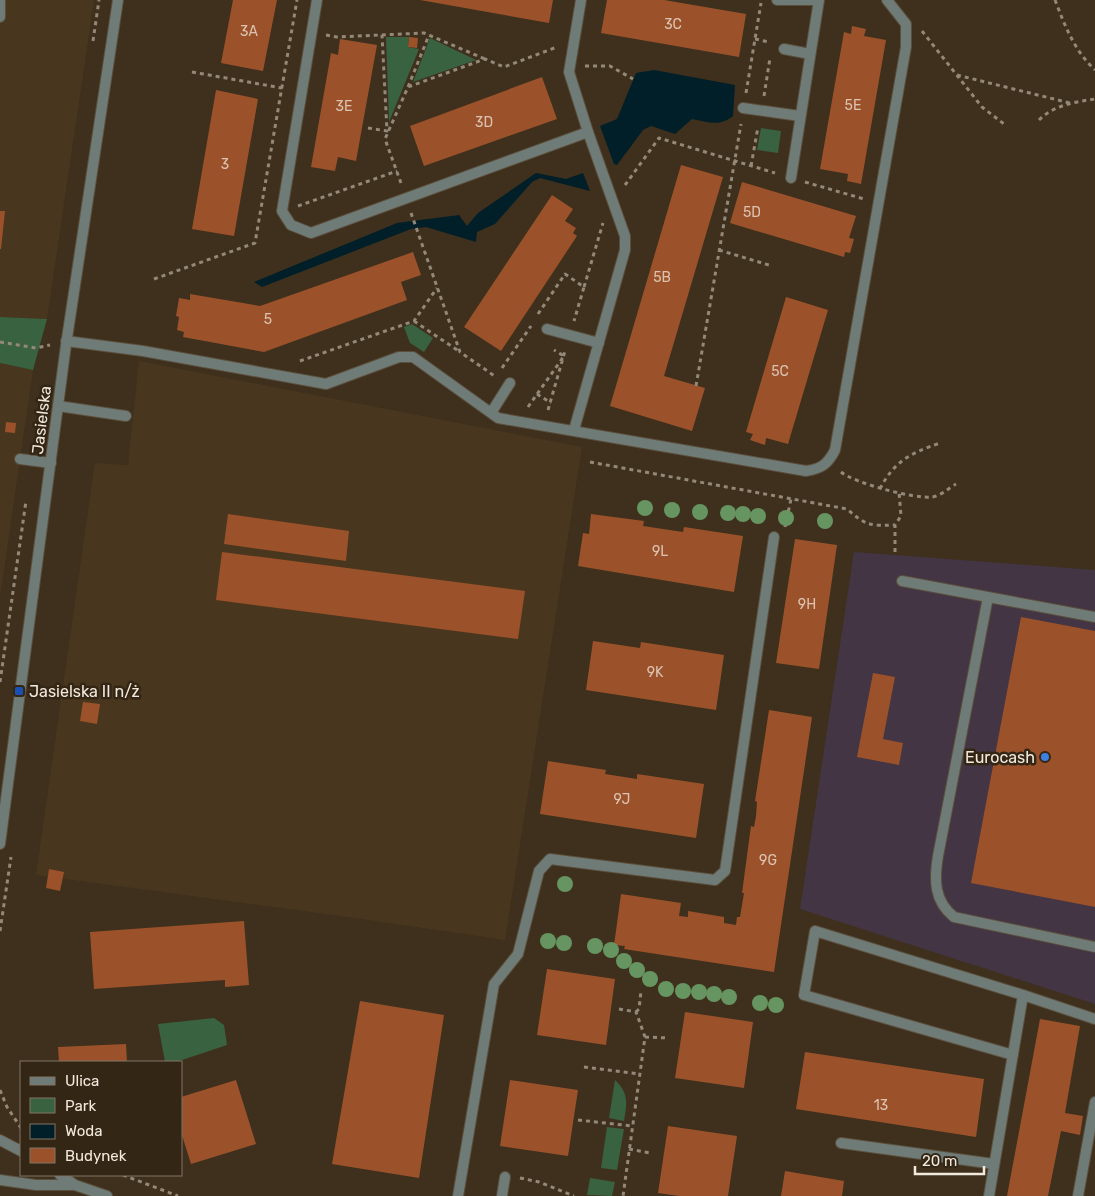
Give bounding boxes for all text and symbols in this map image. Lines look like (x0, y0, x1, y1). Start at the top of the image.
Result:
house number: 3C (664, 16, 682, 33)
house number: 3A (240, 23, 259, 40)
house number: 5E (845, 97, 861, 114)
house number: 3E (336, 98, 352, 115)
house number: 3D (475, 114, 493, 131)
house number: 3 (221, 156, 229, 173)
house number: 5D (743, 204, 761, 221)
house number: 5B (653, 269, 671, 286)
house number: 5 (264, 311, 272, 328)
house number: 5C (771, 363, 789, 380)
street label: Jasielska (28, 385, 55, 455)
house number: 9L (652, 543, 668, 560)
house number: 9H (798, 596, 816, 613)
house number: 9K (647, 664, 664, 681)
place label: Jasielska II n/ż (29, 682, 140, 701)
marker: Jasielska II n/ż (13, 685, 25, 697)
place label: Eurocash (965, 748, 1035, 767)
marker: Eurocash (1039, 751, 1051, 763)
house number: 9J (614, 791, 631, 808)
house number: 9G (759, 852, 777, 869)
legend (20, 1061, 182, 1176)
text: Ulica (65, 1072, 99, 1090)
text: Park (65, 1097, 96, 1115)
house number: 13 (874, 1097, 888, 1114)
text: Woda (65, 1122, 103, 1140)
scale bar (915, 1144, 984, 1176)
text: Budynek (65, 1147, 127, 1165)
text: 20 m (922, 1152, 957, 1170)

